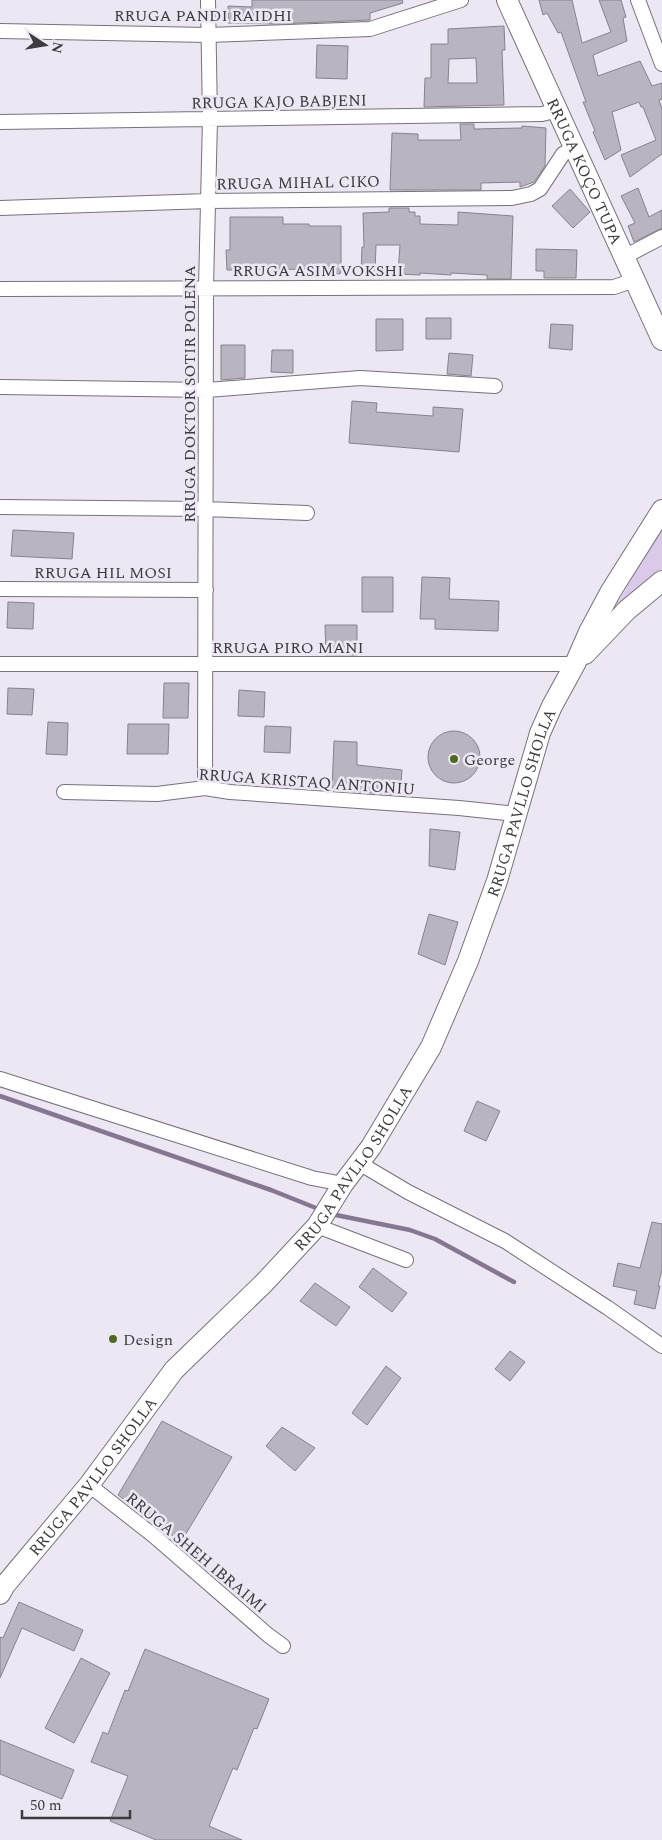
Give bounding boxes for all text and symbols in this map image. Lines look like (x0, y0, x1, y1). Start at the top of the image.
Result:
street label: RRUGA PANDI RAIDHI (114, 4, 292, 28)
north arrow (20, 20, 70, 70)
text: N (46, 40, 69, 55)
street label: RRUGA KAJO BABJENI (191, 88, 367, 116)
street label: RRUGA KOÇO TUPA (540, 94, 628, 249)
street label: RRUGA MIHAL CIKO (216, 170, 380, 196)
street label: RRUGA ASIM VOKSHI (233, 259, 403, 283)
street label: RRUGA DOKTOR SOTIR POLENA (178, 265, 202, 523)
street label: RRUGA HIL MOSI (34, 561, 172, 585)
street label: RRUGA PIRO MANI (212, 636, 364, 660)
street label: RRUGA PAVLLO SHOLLA (481, 705, 562, 901)
place label: George (464, 748, 515, 772)
marker: George (448, 753, 460, 765)
street label: RRUGA KRISTAQ ANTONIU (198, 762, 416, 802)
street label: RRUGA PAVLLO SHOLLA (288, 1081, 418, 1257)
place label: Design (123, 1328, 173, 1352)
marker: Design (107, 1333, 119, 1345)
street label: RRUGA PAVLLO SHOLLA (23, 1392, 163, 1562)
street label: RRUGA SHEH IBRAIMI (121, 1486, 272, 1619)
scale bar (22, 1788, 130, 1820)
text: 50 m (30, 1794, 62, 1817)

